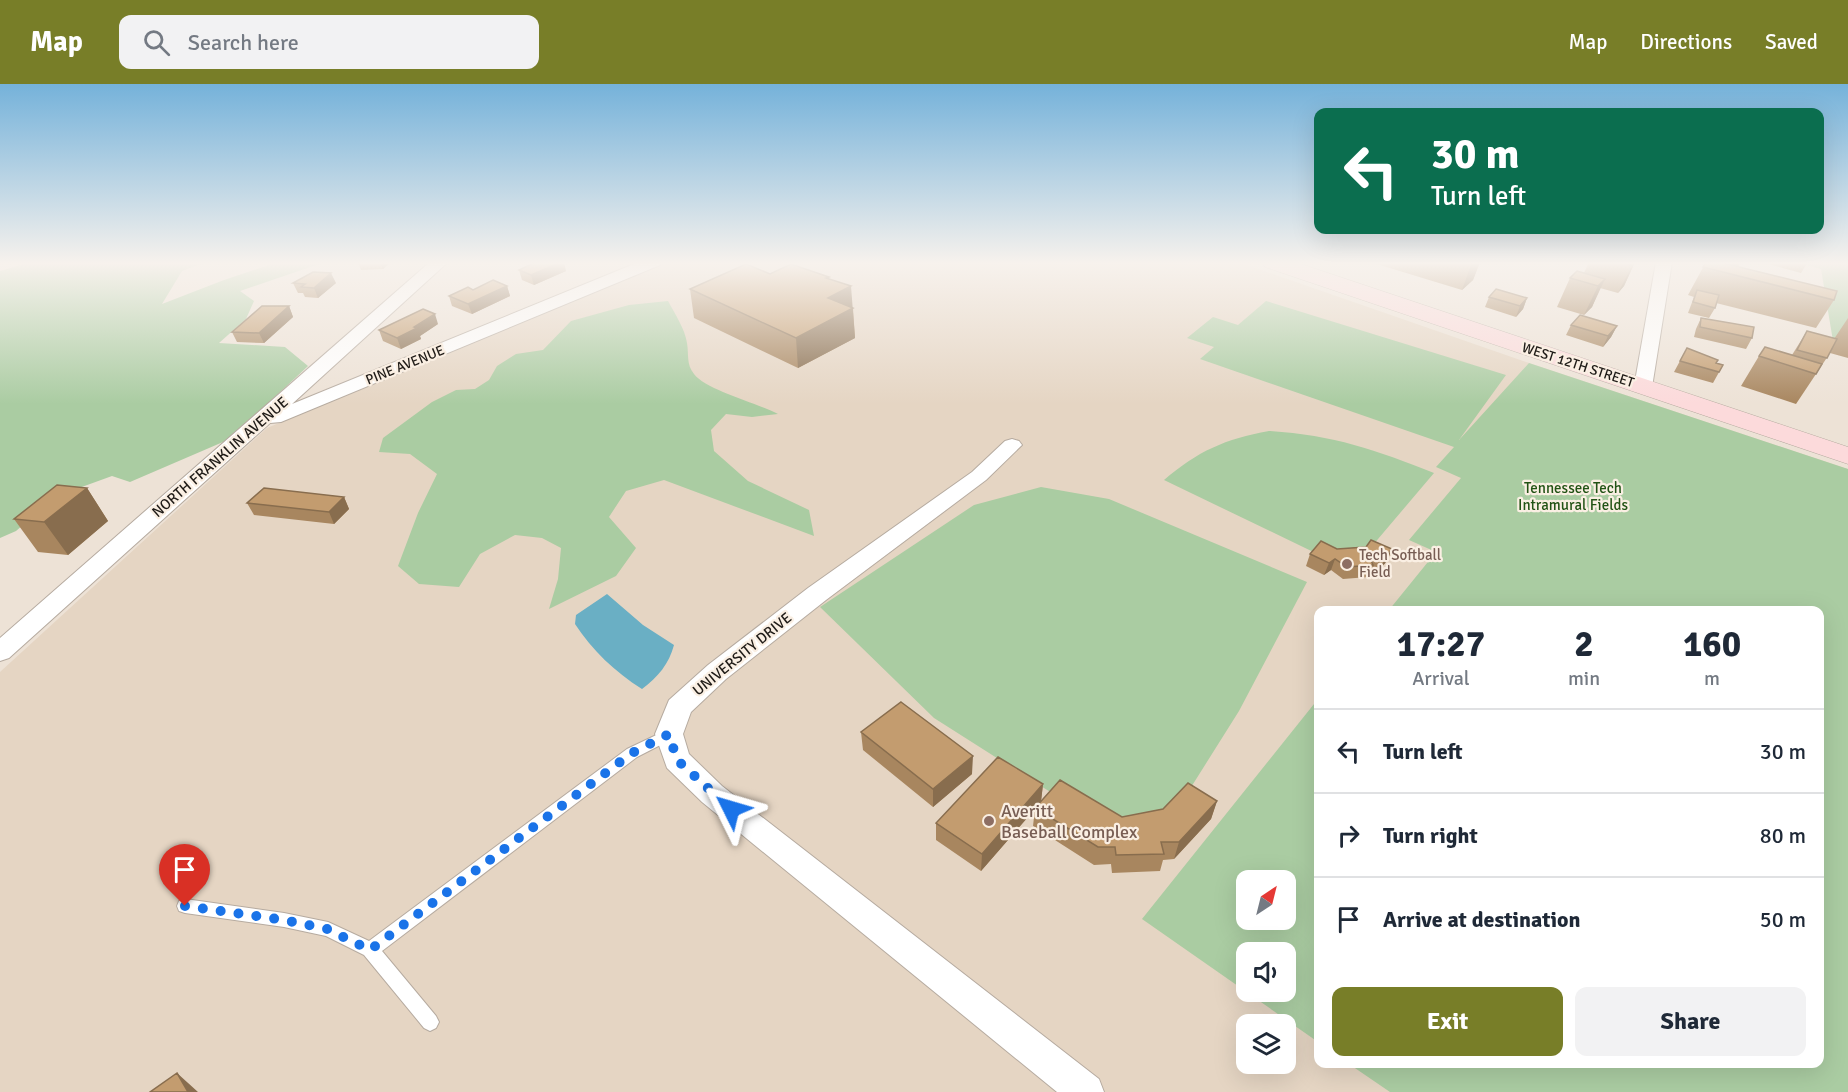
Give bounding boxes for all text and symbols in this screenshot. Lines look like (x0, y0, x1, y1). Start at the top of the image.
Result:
search box (119, 15, 539, 69)
text: Map (30, 25, 83, 59)
icon: search (140, 26, 173, 59)
text: Search here (188, 29, 299, 56)
text: Map (1569, 29, 1607, 55)
text: Directions (1640, 29, 1732, 55)
text: Saved (1765, 29, 1818, 55)
text: 30 m (1431, 129, 1520, 180)
icon: left (1332, 132, 1410, 210)
text: Turn left (1431, 180, 1526, 213)
street label: WEST 12TH STREET (1520, 339, 1636, 391)
street label: PINE AVENUE (363, 342, 447, 388)
street label: NORTH FRANKLIN AVENUE (148, 393, 292, 521)
park label: Tennessee Tech Intramural Fields (1518, 479, 1628, 514)
place label: Tech Softball Field (1359, 546, 1441, 581)
marker: Tech Softball Field (1340, 557, 1354, 571)
street label: UNIVERSITY DRIVE (689, 609, 795, 699)
text: 17:27 (1397, 622, 1485, 667)
text: 2 (1574, 622, 1594, 667)
text: 160 (1683, 622, 1741, 667)
text: Arrival (1412, 666, 1470, 691)
text: min (1568, 666, 1600, 691)
text: m (1704, 666, 1720, 691)
icon: left (1332, 735, 1365, 768)
text: Turn left (1383, 738, 1463, 765)
text: 30 m (1760, 738, 1806, 765)
position arrow (699, 777, 763, 841)
place label: Averitt Baseball Complex (1001, 800, 1138, 843)
marker: Averitt Baseball Complex (982, 814, 996, 828)
icon: right (1332, 819, 1365, 852)
text: Turn right (1383, 822, 1478, 849)
text: 80 m (1760, 822, 1806, 849)
pin (159, 844, 210, 906)
icon: arrive (168, 853, 201, 886)
north arrow (1236, 870, 1296, 930)
map controls (1236, 870, 1296, 1074)
icon: arrive (1332, 903, 1365, 936)
text: Arrive at destination (1383, 906, 1580, 933)
text: 50 m (1760, 906, 1806, 933)
button: sound (1236, 942, 1296, 1002)
button: Exit (1332, 987, 1563, 1056)
button: Share (1575, 987, 1806, 1056)
button: layers (1236, 1014, 1296, 1074)

